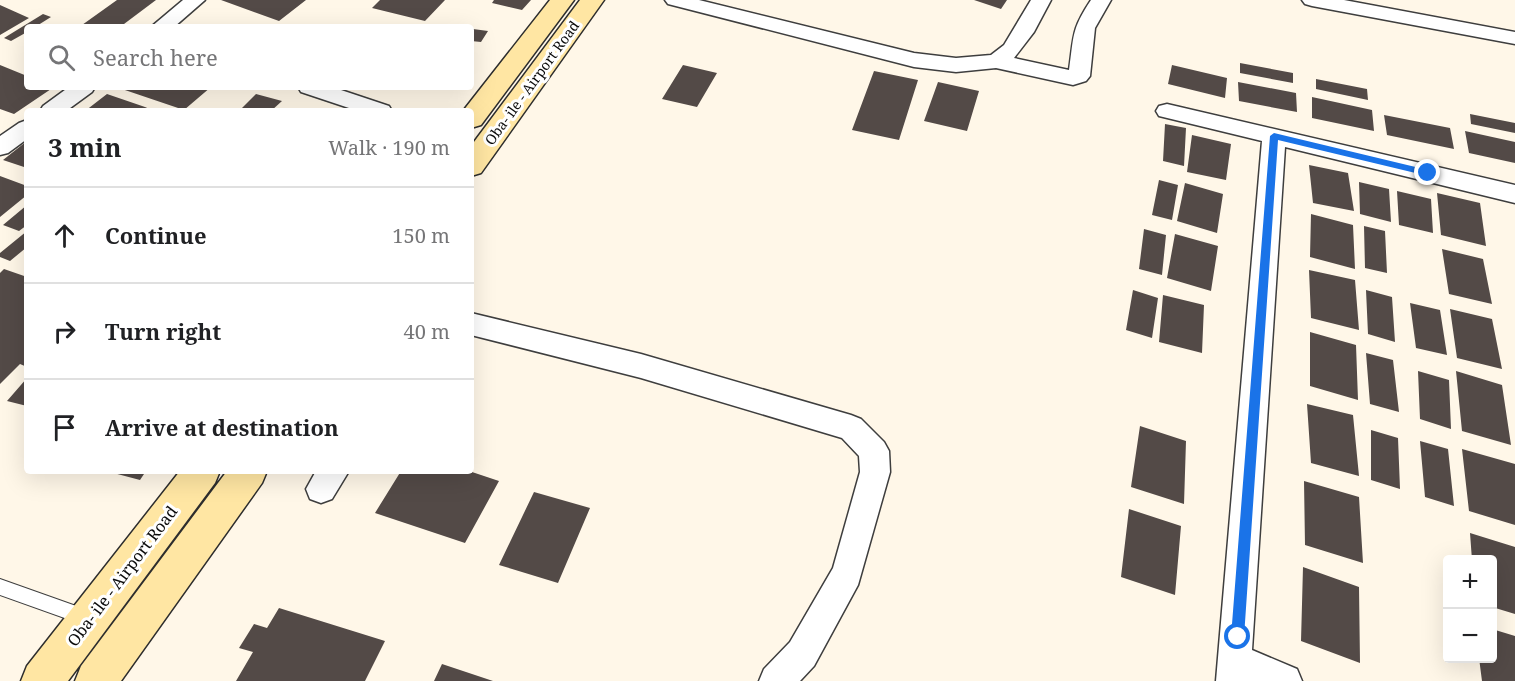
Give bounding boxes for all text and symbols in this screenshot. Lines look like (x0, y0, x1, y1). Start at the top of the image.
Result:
street label: Oba- ile - Airport Road (480, 16, 583, 149)
search box (24, 24, 474, 90)
icon: search (45, 41, 78, 74)
text: Search here (93, 42, 218, 72)
text: 3 min (48, 129, 122, 165)
text: Walk · 190 m (328, 134, 450, 161)
route end (1414, 159, 1440, 185)
icon: ahead (48, 219, 81, 252)
text: Continue (105, 220, 207, 250)
text: 150 m (392, 222, 450, 249)
icon: right (48, 315, 81, 348)
text: Turn right (105, 316, 221, 346)
text: 40 m (404, 318, 450, 345)
icon: arrive (48, 411, 81, 444)
text: Arrive at destination (105, 412, 339, 442)
street label: Oba- ile - Airport Road (62, 501, 182, 651)
map controls (1443, 555, 1497, 663)
button: + (1443, 555, 1497, 609)
button: − (1443, 609, 1497, 663)
route start (1224, 623, 1250, 649)

